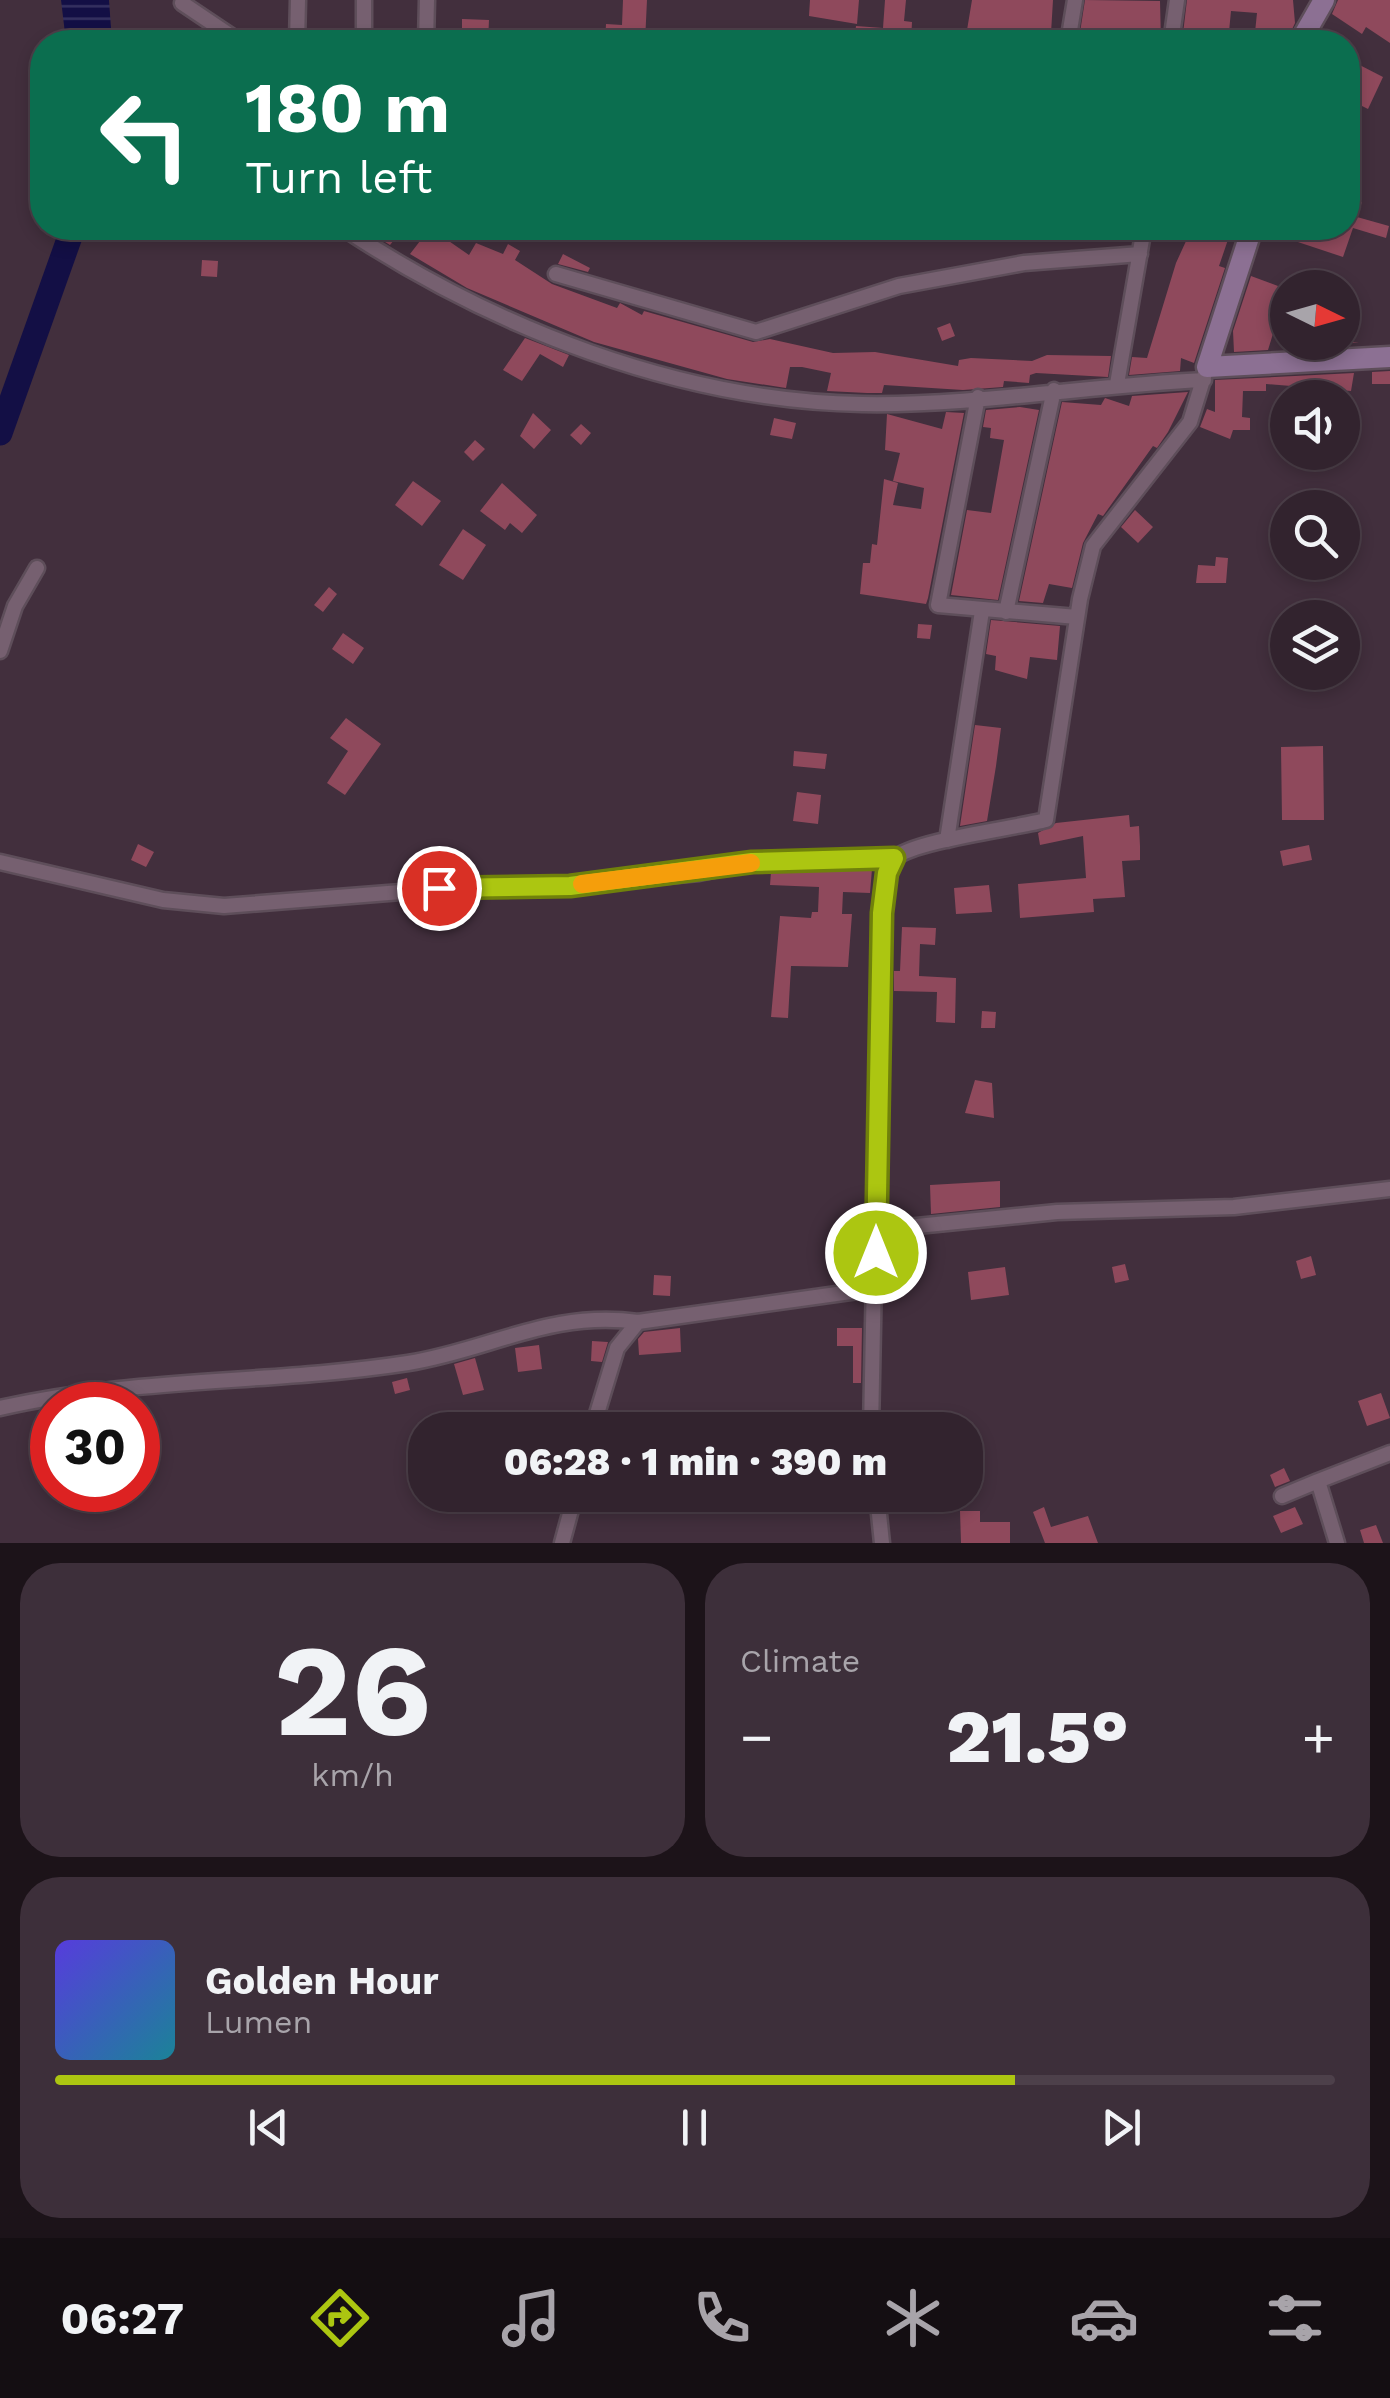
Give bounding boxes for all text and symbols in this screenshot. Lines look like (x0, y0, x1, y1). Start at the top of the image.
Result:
text: 180 m (245, 67, 450, 149)
icon: left (80, 70, 210, 200)
text: Turn left (245, 151, 432, 204)
north arrow (1270, 270, 1360, 360)
map controls (1270, 270, 1360, 690)
button: sound (1270, 380, 1360, 470)
button: search (1270, 490, 1360, 580)
button: layers (1270, 600, 1360, 690)
pin (397, 846, 482, 931)
icon: arrive (412, 861, 467, 916)
position arrow (824, 1201, 928, 1305)
speed limit sign: 30 (30, 1382, 160, 1512)
text: 06:28 · 1 min · 390 m (504, 1440, 887, 1484)
text: 26 (274, 1614, 431, 1767)
text: Climate (740, 1642, 860, 1680)
text: 21.5° (946, 1692, 1129, 1780)
text: − (740, 1705, 773, 1769)
text: + (1302, 1705, 1335, 1769)
text: km/h (311, 1756, 394, 1794)
text: Golden Hour (205, 1959, 439, 2003)
text: Lumen (205, 2003, 312, 2041)
icon: previous (241, 2100, 296, 2155)
icon: pause (667, 2100, 722, 2155)
icon: next (1094, 2100, 1149, 2155)
icon: directions (305, 2283, 375, 2353)
icon: music (496, 2283, 566, 2353)
icon: phone (687, 2283, 757, 2353)
icon: climate (878, 2283, 948, 2353)
icon: car (1069, 2283, 1139, 2353)
icon: filters (1260, 2283, 1330, 2353)
text: 06:27 (60, 2292, 184, 2345)

